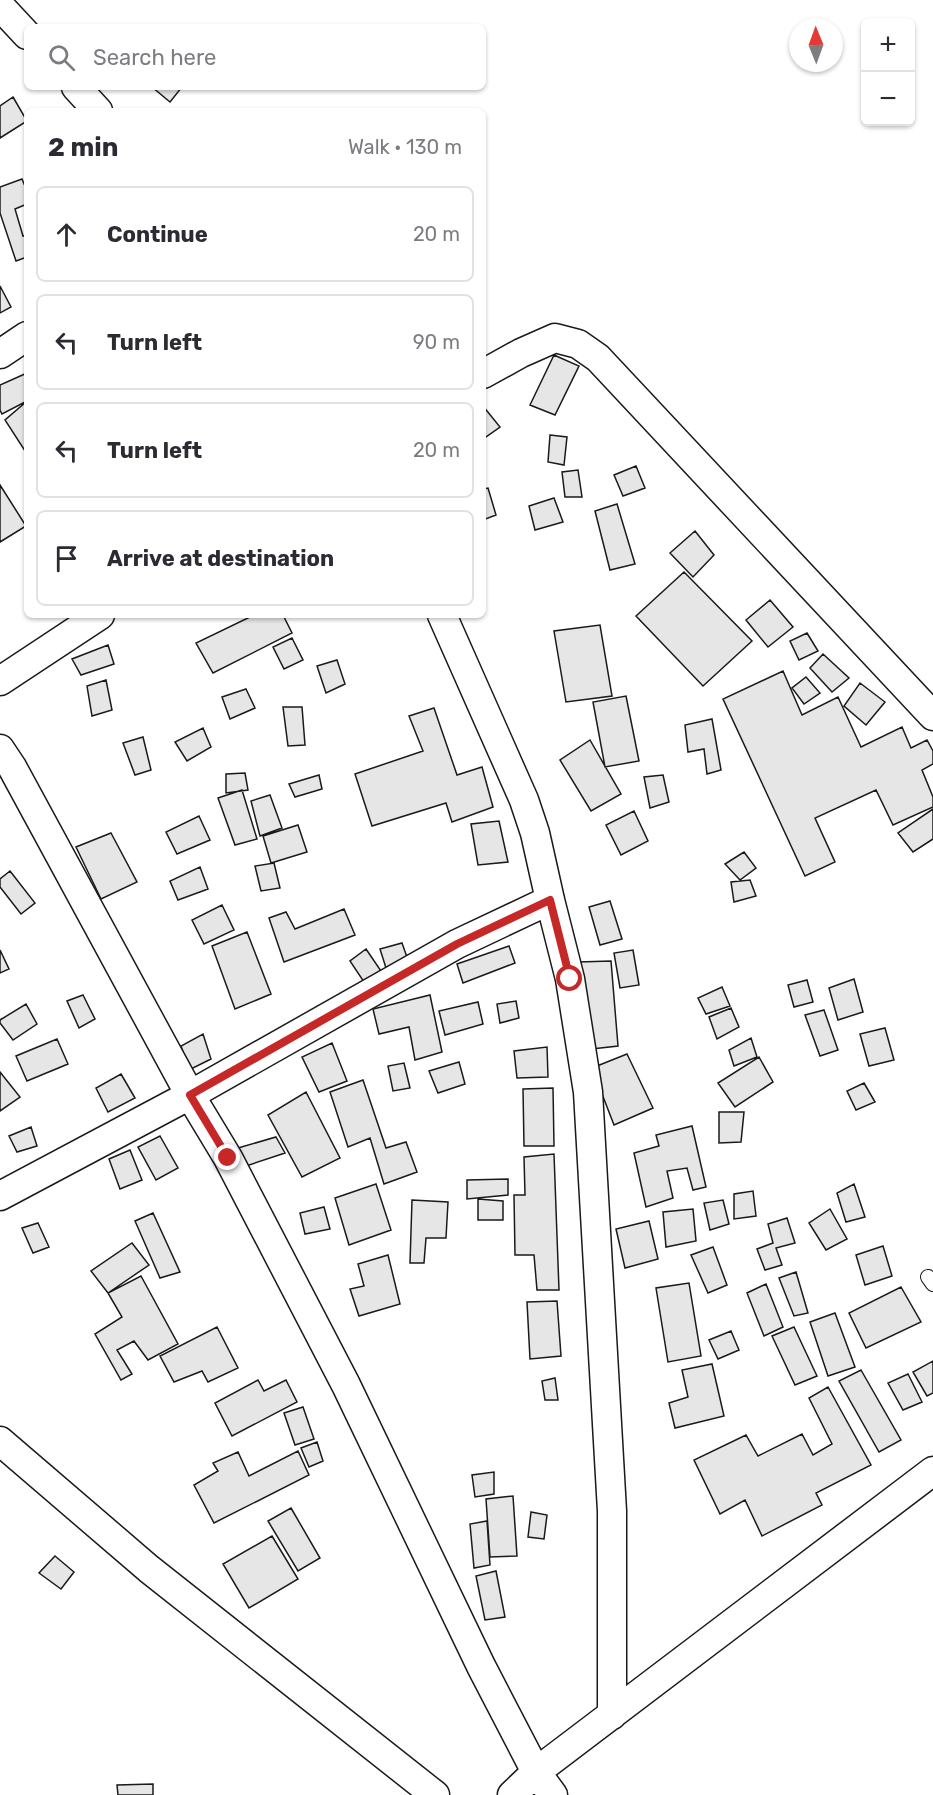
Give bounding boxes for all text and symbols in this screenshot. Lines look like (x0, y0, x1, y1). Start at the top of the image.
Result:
north arrow (789, 18, 843, 72)
map controls (861, 18, 915, 126)
button: + (861, 18, 915, 72)
search box (24, 24, 486, 90)
icon: search (45, 41, 78, 74)
text: Search here (93, 44, 216, 71)
button: − (861, 72, 915, 126)
text: 2 min (48, 132, 118, 163)
text: Walk · 130 m (348, 135, 462, 159)
icon: ahead (50, 218, 83, 251)
text: Continue (107, 221, 208, 248)
text: 20 m (413, 222, 460, 246)
icon: left (50, 326, 83, 359)
text: Turn left (107, 329, 202, 356)
text: 90 m (413, 330, 460, 354)
icon: left (50, 434, 83, 467)
text: Turn left (107, 437, 202, 464)
text: 20 m (413, 438, 460, 462)
icon: arrive (50, 542, 83, 575)
text: Arrive at destination (107, 545, 334, 572)
route start (556, 965, 582, 991)
route end (214, 1144, 240, 1170)

